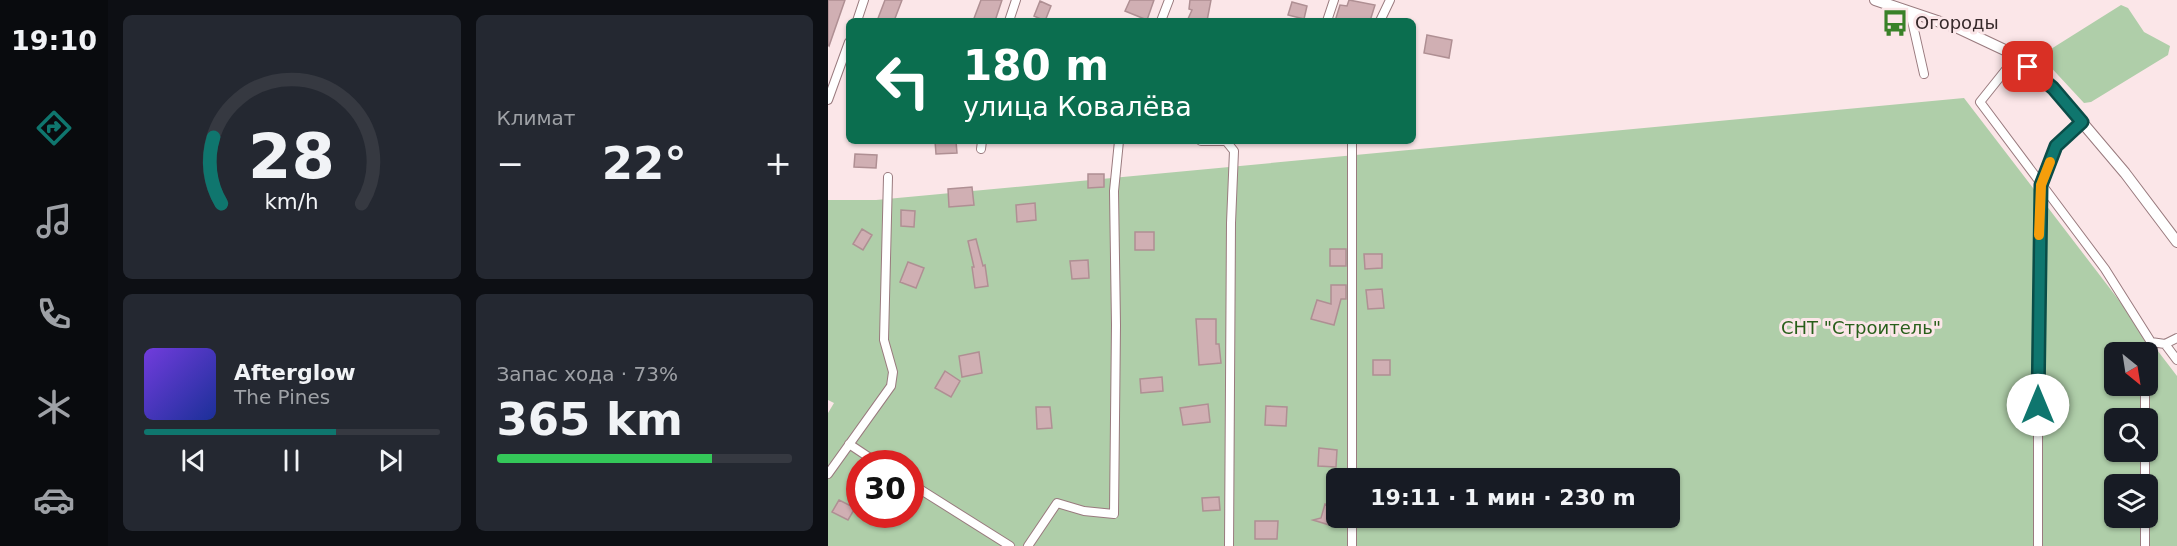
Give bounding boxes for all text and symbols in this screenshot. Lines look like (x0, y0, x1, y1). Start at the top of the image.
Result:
bus stop icon: Огороды (1880, 8, 1910, 38)
place label: Огороды (1915, 12, 1999, 33)
text: 19:10 (11, 25, 97, 56)
text: 180 m (963, 41, 1109, 90)
pin (2002, 41, 2053, 92)
icon: left (864, 42, 942, 120)
icon: arrive (2011, 50, 2044, 83)
text: улица Ковалёва (963, 91, 1192, 122)
text: Климат (497, 106, 575, 130)
icon: directions (33, 107, 75, 149)
text: 28 (248, 120, 335, 193)
text: 22° (602, 137, 687, 190)
text: − (497, 144, 524, 183)
text: + (764, 144, 792, 183)
text: km/h (265, 189, 319, 214)
icon: music (33, 200, 75, 242)
icon: phone (33, 293, 75, 335)
park label: СНТ "Строитель" (1781, 317, 1941, 338)
north arrow (2104, 342, 2158, 396)
map controls (2104, 342, 2158, 528)
text: Afterglow (234, 360, 356, 385)
text: Запас хода · 73% (497, 362, 678, 386)
position arrow (2006, 373, 2070, 437)
text: The Pines (234, 385, 330, 409)
icon: climate (33, 386, 75, 428)
text: 365 km (497, 393, 683, 446)
button: search (2104, 408, 2158, 462)
icon: previous (177, 444, 210, 477)
icon: pause (275, 444, 308, 477)
icon: next (374, 444, 407, 477)
speed limit sign: 30 (846, 450, 924, 528)
button: layers (2104, 474, 2158, 528)
icon: car (33, 479, 75, 521)
text: 19:11 · 1 мин · 230 m (1370, 485, 1636, 510)

